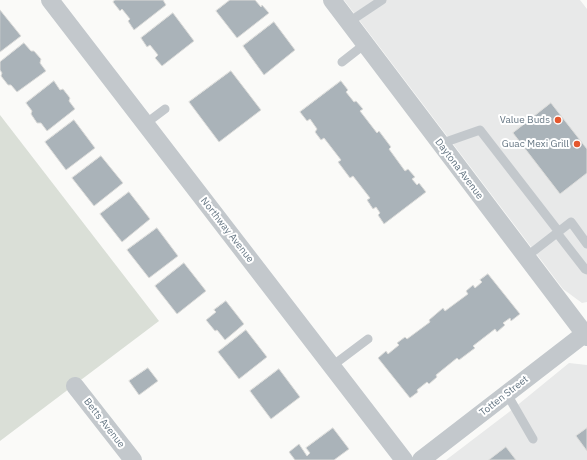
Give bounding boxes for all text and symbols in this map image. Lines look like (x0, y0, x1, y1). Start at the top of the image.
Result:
place label: Value Buds (500, 114, 550, 126)
marker: Value Buds (553, 115, 563, 125)
street label: Daytona Avenue (432, 136, 486, 202)
place label: Guac Mexi Grill (502, 138, 569, 150)
marker: Guac Mexi Grill (572, 139, 582, 149)
street label: Northway Avenue (198, 195, 256, 265)
street label: Totten Street (477, 373, 531, 419)
street label: Betts Avenue (81, 396, 127, 450)

